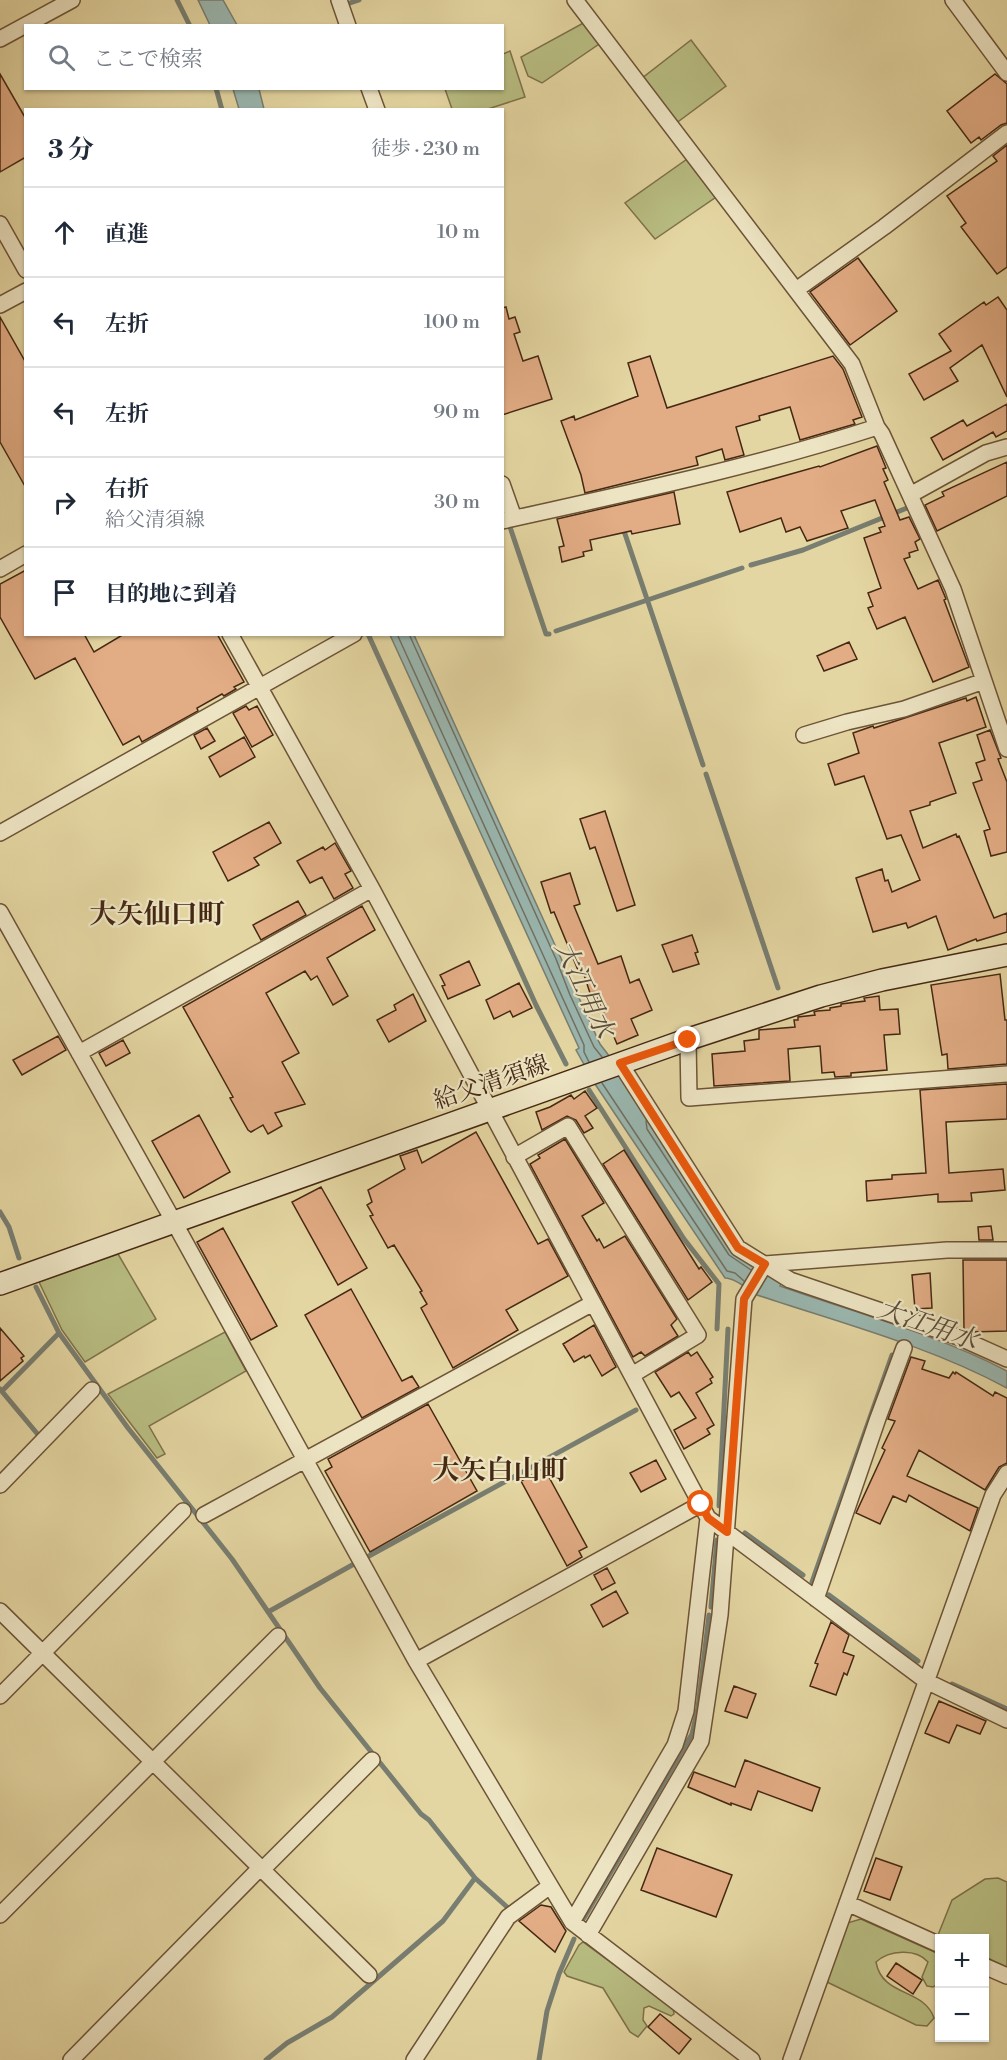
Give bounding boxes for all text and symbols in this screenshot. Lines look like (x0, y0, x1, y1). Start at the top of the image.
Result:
search box (24, 24, 504, 90)
icon: search (45, 41, 78, 74)
text: ここで検索 (93, 46, 203, 73)
text: 3 分 (48, 134, 94, 166)
text: 徒歩 · 230 m (371, 137, 480, 162)
icon: ahead (48, 216, 81, 249)
text: 10 m (437, 220, 480, 245)
text: 直進 (105, 221, 149, 248)
icon: left (48, 306, 81, 339)
text: 100 m (424, 310, 480, 335)
text: 左折 (105, 311, 149, 338)
icon: left (48, 396, 81, 429)
text: 90 m (433, 400, 480, 425)
text: 左折 (105, 401, 149, 428)
text: 右折 (105, 476, 149, 503)
icon: right (48, 486, 81, 519)
text: 30 m (434, 490, 480, 515)
text: 給父清須線 (105, 508, 205, 533)
icon: arrive (48, 576, 81, 609)
text: 目的地に到着 (105, 581, 237, 608)
district label: 大矢仙口町 (90, 898, 225, 932)
water label: 大江用水 (548, 936, 622, 1046)
route end (674, 1026, 700, 1052)
street label: 給父清須線 (430, 1049, 553, 1117)
water label: 大江用水 (873, 1293, 985, 1358)
district label: 大矢白山町 (433, 1454, 568, 1488)
route start (687, 1490, 713, 1516)
map controls (935, 1934, 989, 2042)
button: + (935, 1934, 989, 1988)
button: − (935, 1988, 989, 2042)

